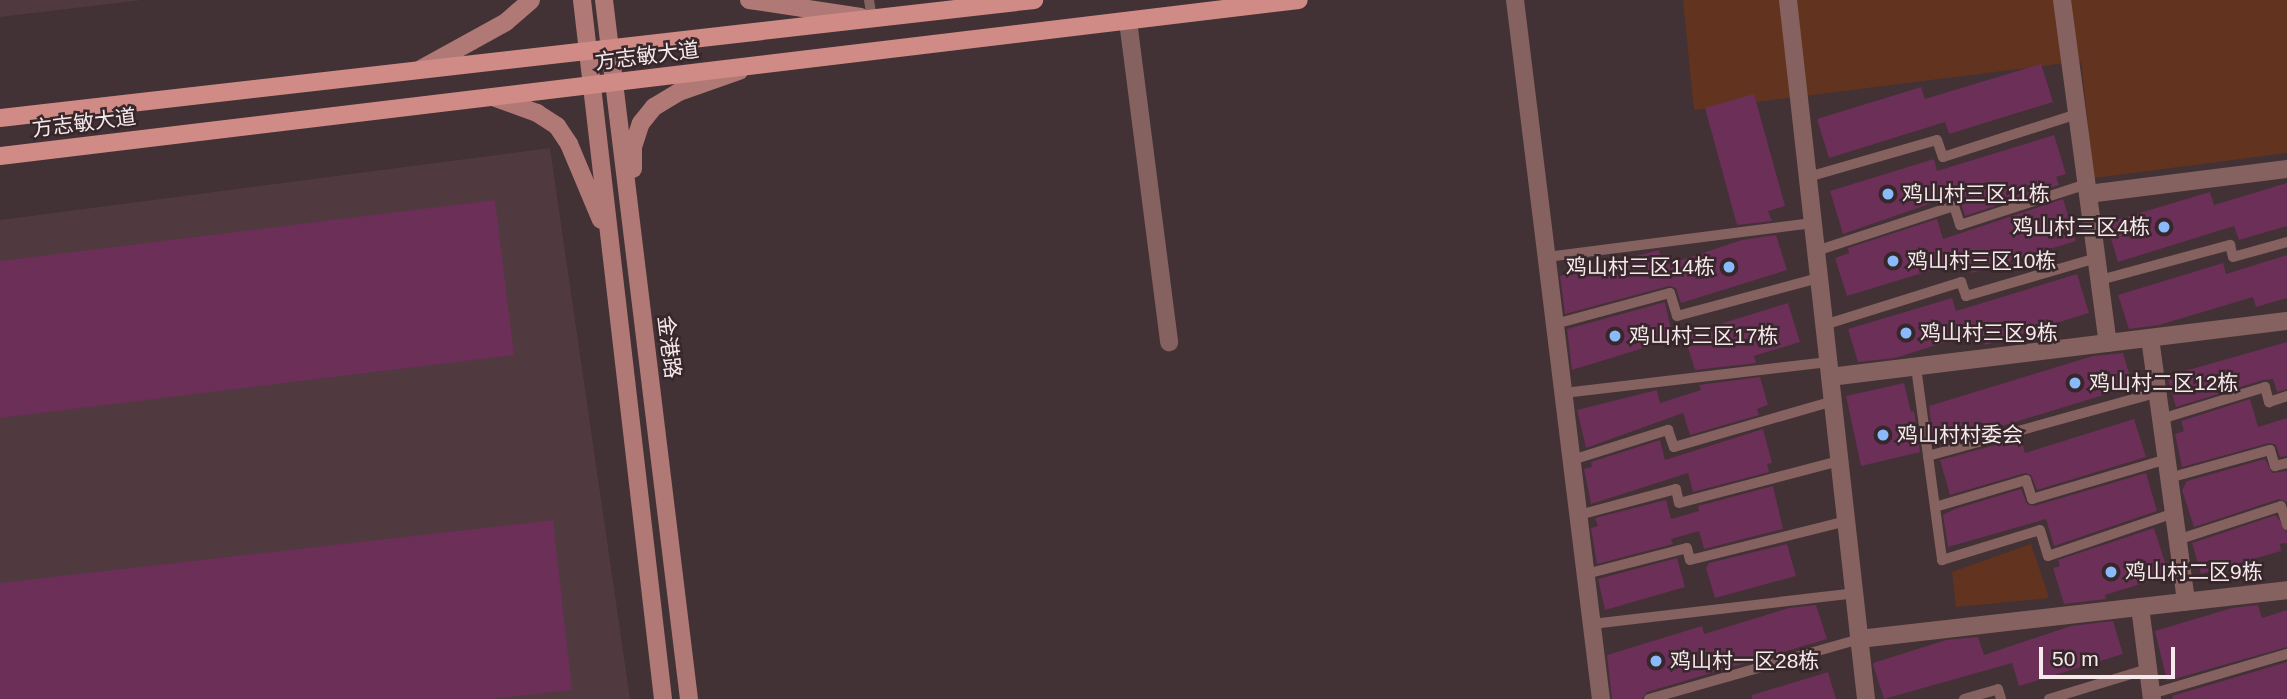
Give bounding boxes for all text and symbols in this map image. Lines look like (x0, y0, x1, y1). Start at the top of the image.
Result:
street label: 方志敏大道 (593, 37, 701, 75)
street label: 方志敏大道 (30, 104, 138, 142)
place label: 鸡山村三区11栋 (1902, 181, 2050, 207)
marker: 鸡山村三区11栋 (1880, 186, 1896, 202)
place label: 鸡山村三区4栋 (2012, 214, 2150, 240)
marker: 鸡山村三区4栋 (2156, 219, 2172, 235)
place label: 鸡山村三区10栋 (1907, 248, 2056, 274)
marker: 鸡山村三区10栋 (1885, 253, 1901, 269)
place label: 鸡山村三区14栋 (1566, 254, 1715, 280)
marker: 鸡山村三区14栋 (1721, 259, 1737, 275)
street label: 金港路 (653, 314, 685, 380)
place label: 鸡山村三区9栋 (1920, 320, 2058, 346)
place label: 鸡山村三区17栋 (1629, 323, 1778, 349)
marker: 鸡山村三区9栋 (1898, 325, 1914, 341)
marker: 鸡山村三区17栋 (1607, 328, 1623, 344)
place label: 鸡山村二区12栋 (2089, 370, 2238, 396)
marker: 鸡山村二区12栋 (2067, 375, 2083, 391)
place label: 鸡山村村委会 (1897, 422, 2023, 448)
marker: 鸡山村村委会 (1875, 427, 1891, 443)
place label: 鸡山村二区9栋 (2125, 559, 2263, 585)
marker: 鸡山村二区9栋 (2103, 564, 2119, 580)
scale bar (2042, 632, 2178, 676)
text: 50 m (2052, 647, 2099, 670)
place label: 鸡山村一区28栋 (1670, 648, 1819, 674)
marker: 鸡山村一区28栋 (1648, 653, 1664, 669)

